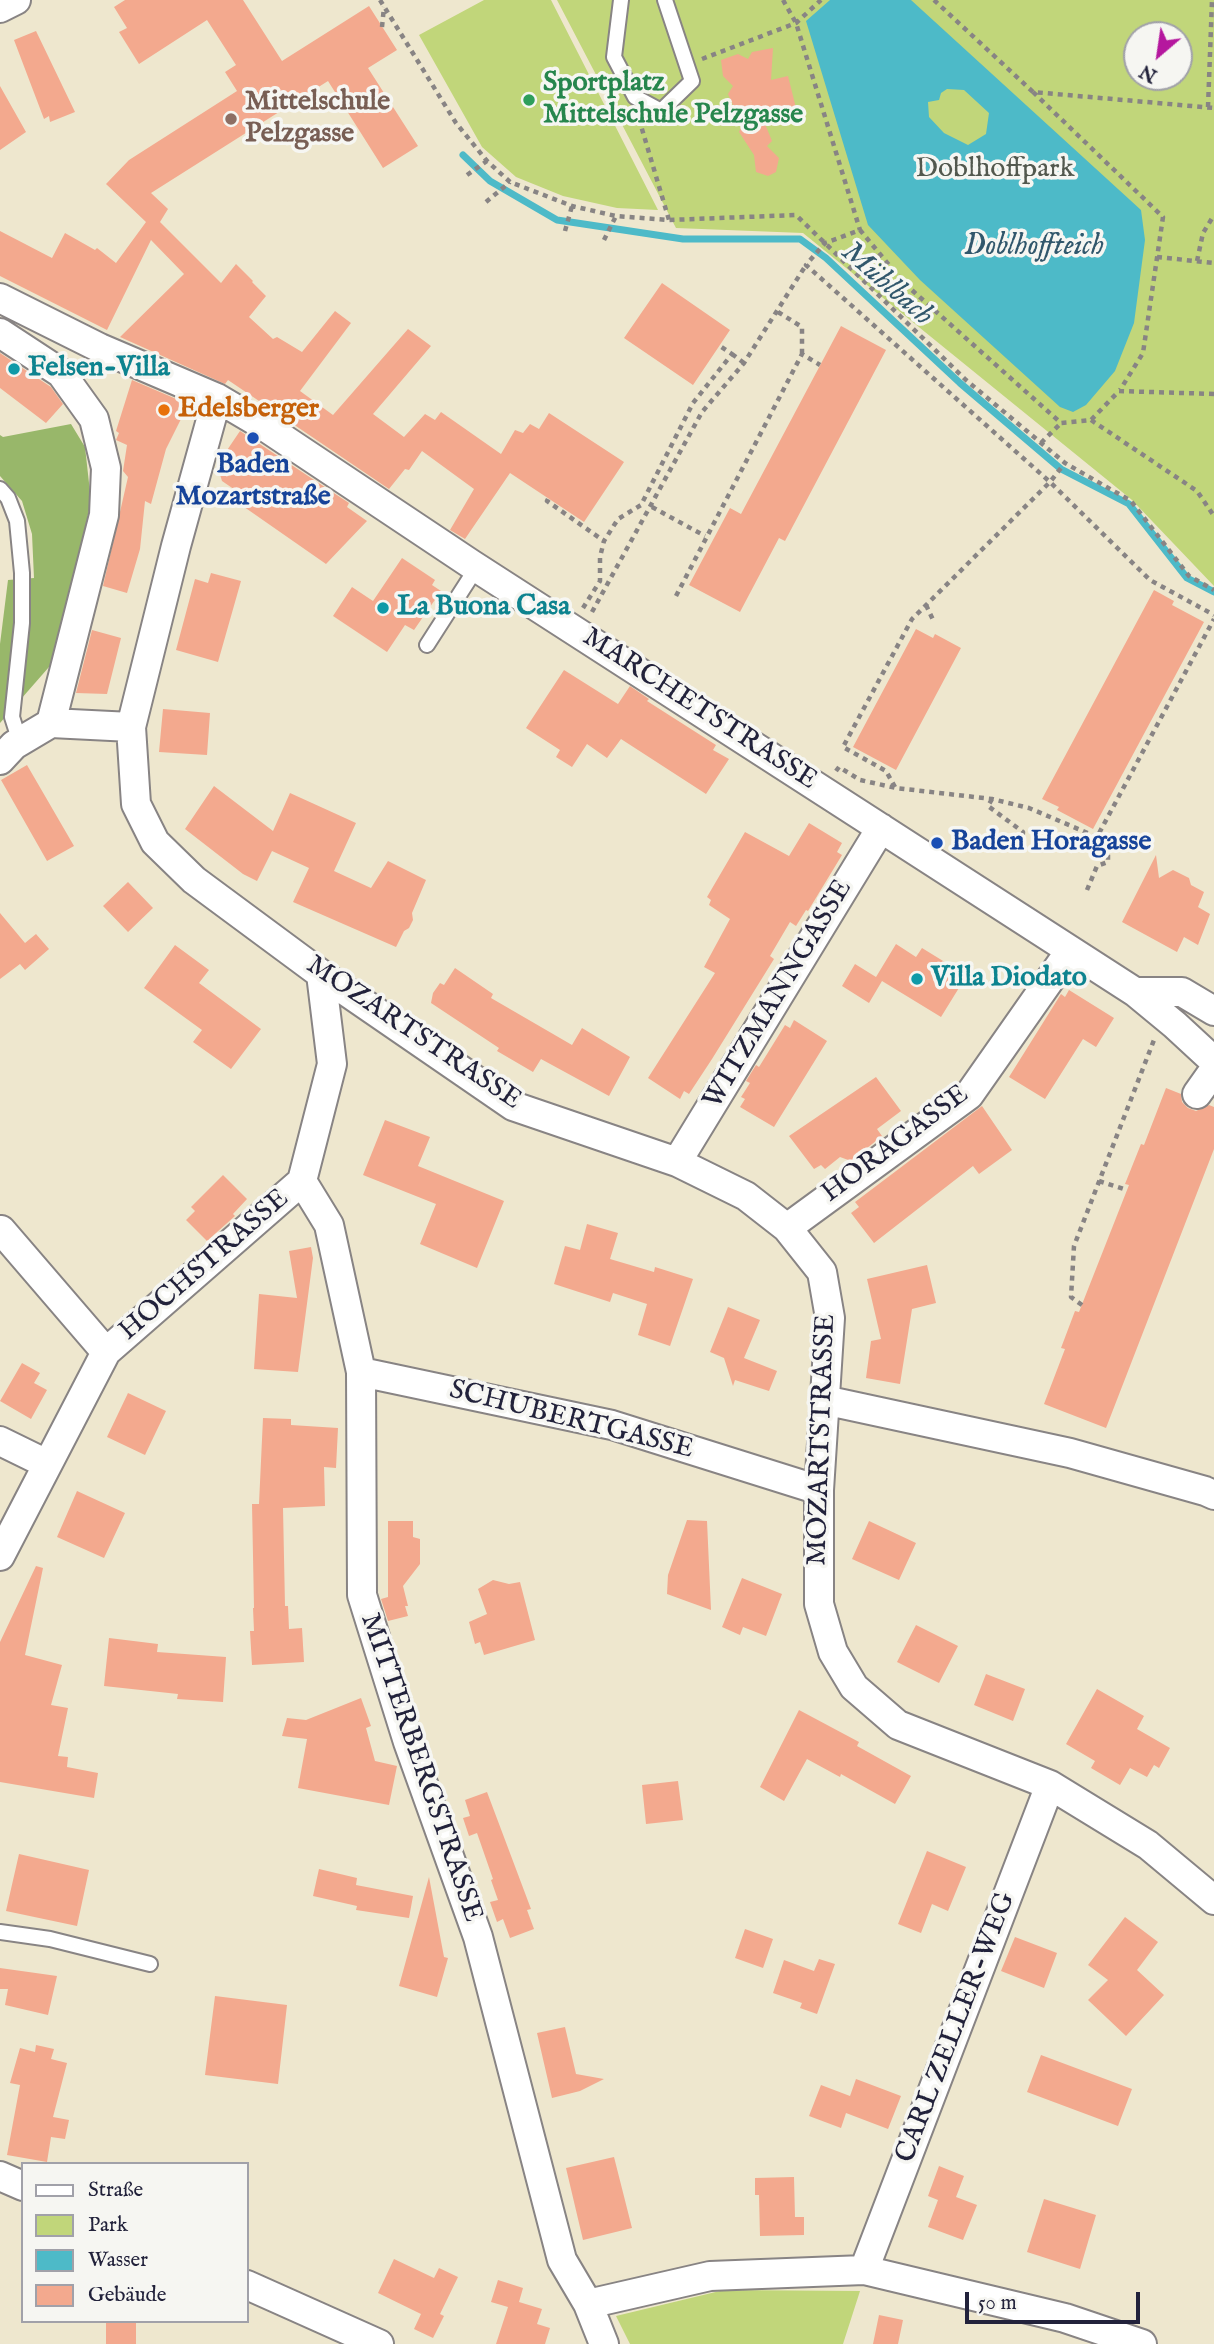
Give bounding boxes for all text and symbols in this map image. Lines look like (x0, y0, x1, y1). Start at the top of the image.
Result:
north arrow (1123, 21, 1193, 91)
text: N (1136, 58, 1162, 87)
place label: Sportplatz Mittelschule Pelzgasse (543, 67, 803, 133)
place label: Mittelschule Pelzgasse (245, 86, 390, 152)
marker: Sportplatz Mittelschule Pelzgasse (521, 92, 537, 108)
marker: Mittelschule Pelzgasse (223, 111, 239, 127)
park label: Doblhoffpark (915, 153, 1075, 187)
water label: Doblhoffteich (964, 230, 1104, 266)
water label: Mühlbach (833, 235, 939, 335)
place label: Felsen-Villa (28, 352, 170, 386)
marker: Felsen-Villa (6, 361, 22, 377)
place label: Edelsberger (178, 393, 319, 427)
marker: Edelsberger (156, 402, 172, 418)
marker: Baden Mozartstraße (245, 430, 261, 446)
place label: Baden Mozartstraße (175, 449, 331, 515)
place label: La Buona Casa (397, 591, 570, 625)
marker: La Buona Casa (375, 600, 391, 616)
street label: MARCHETSTRASSE (575, 622, 823, 798)
place label: Baden Horagasse (951, 826, 1151, 860)
marker: Baden Horagasse (929, 835, 945, 851)
street label: WITZMANNGASSE (697, 874, 861, 1116)
street label: MOZARTSTRASSE (299, 950, 527, 1118)
place label: Villa Diodato (931, 962, 1087, 996)
marker: Villa Diodato (909, 971, 925, 987)
street label: HORAGASSE (816, 1079, 976, 1211)
street label: HOCHSTRASSE (113, 1183, 297, 1349)
street label: MOZARTSTRASSE (802, 1314, 844, 1566)
street label: SCHUBERTGASSE (445, 1374, 697, 1468)
street label: MITTERBERGSTRASSE (351, 1609, 489, 1927)
street label: CARL ZELLER-WEG (890, 1888, 1024, 2168)
legend (21, 2162, 248, 2323)
text: Straße (88, 2177, 143, 2204)
text: Park (88, 2212, 128, 2239)
text: Wasser (88, 2247, 148, 2274)
scale bar (969, 2278, 1144, 2322)
text: Gebäude (88, 2282, 166, 2309)
text: 50 m (978, 2290, 1017, 2317)

